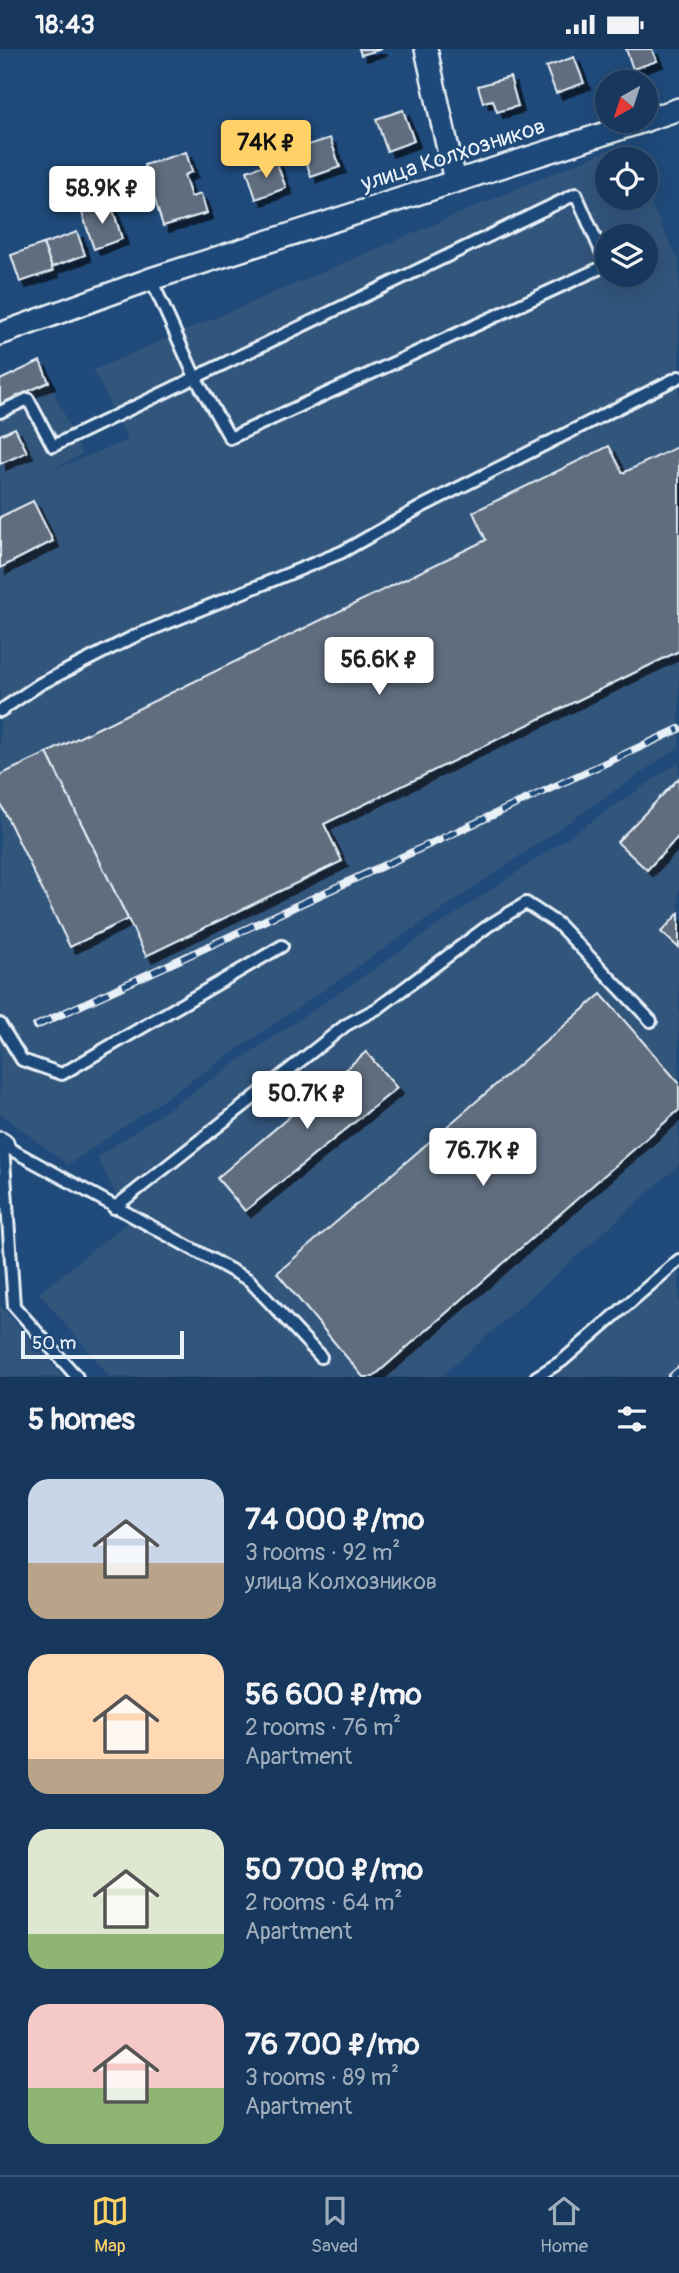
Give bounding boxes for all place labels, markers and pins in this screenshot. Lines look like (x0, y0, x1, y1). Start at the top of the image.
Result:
pin: 74K ₽ (217, 121, 315, 180)
pin: 58.9K ₽ (37, 167, 167, 226)
pin: 56.6K ₽ (314, 637, 444, 697)
pin: 50.7K ₽ (242, 1072, 372, 1131)
pin: 76.7K ₽ (418, 1129, 548, 1188)

